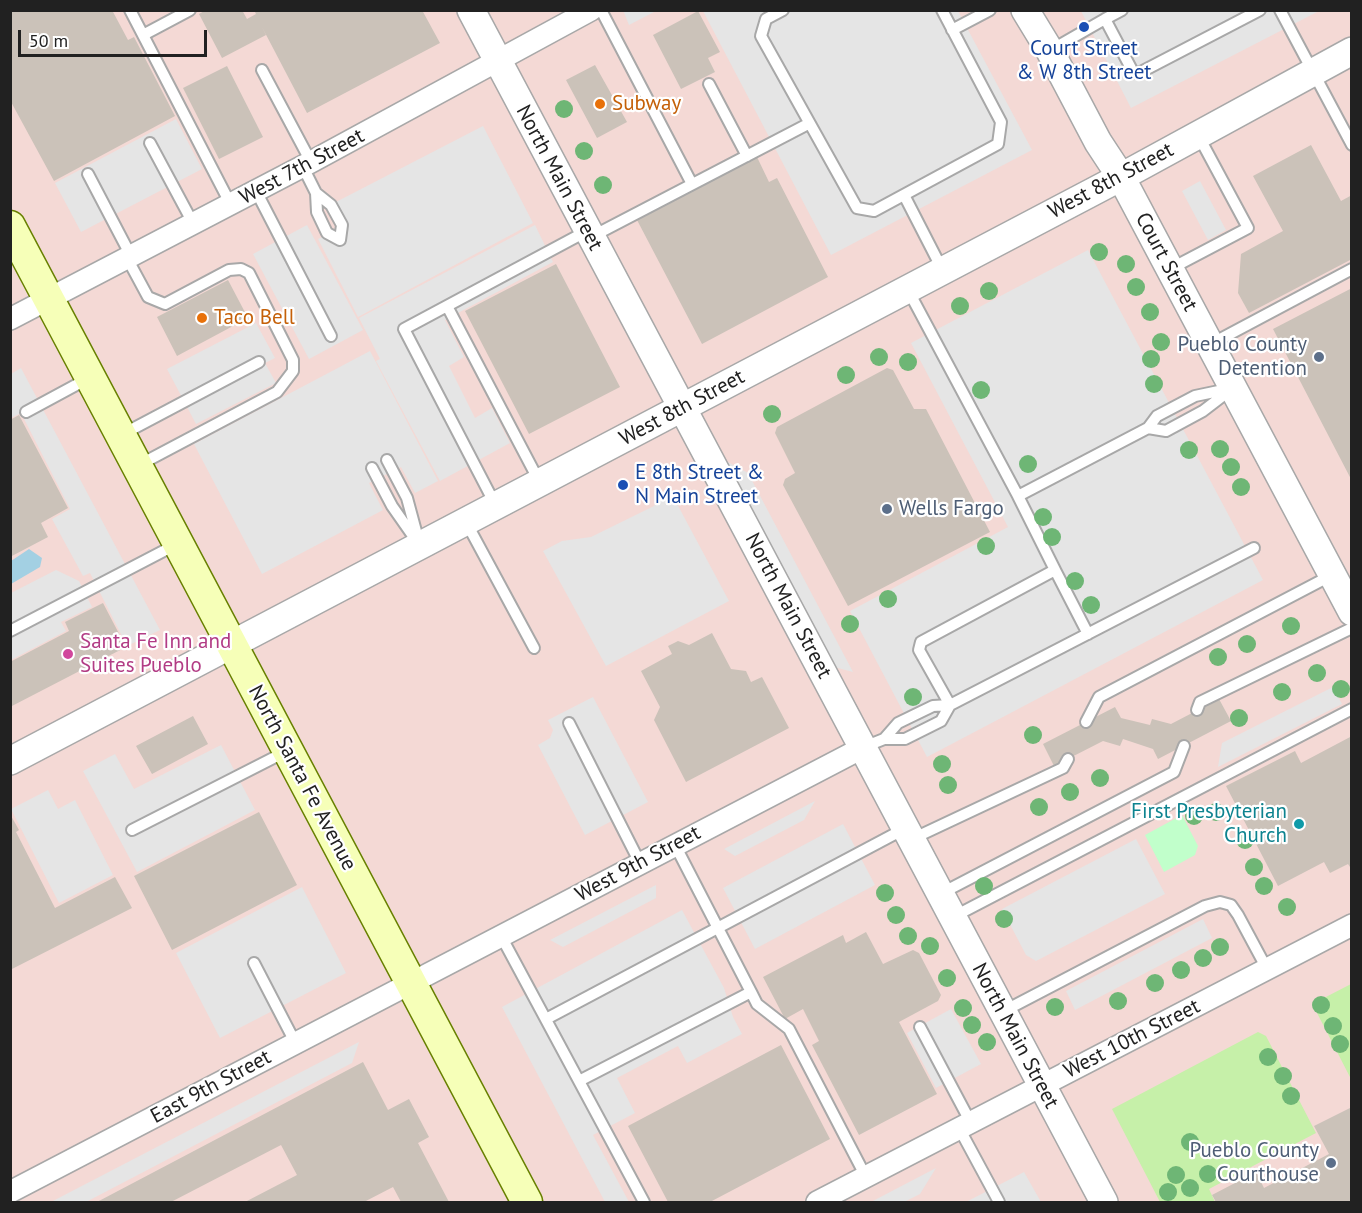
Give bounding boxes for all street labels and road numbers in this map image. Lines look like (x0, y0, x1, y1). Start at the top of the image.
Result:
street label: North Main Street (510, 101, 608, 255)
street label: West 7th Street (235, 124, 369, 210)
street label: West 8th Street (1044, 137, 1178, 225)
street label: Court Street (1130, 208, 1202, 316)
street label: West 8th Street (615, 364, 749, 452)
street label: North Main Street (739, 529, 837, 683)
street label: North Santa Fe Avenue (242, 681, 362, 875)
street label: West 9th Street (571, 820, 705, 908)
street label: North Main Street (966, 959, 1064, 1113)
street label: West 10th Street (1060, 994, 1204, 1084)
street label: East 9th Street (147, 1045, 275, 1129)

